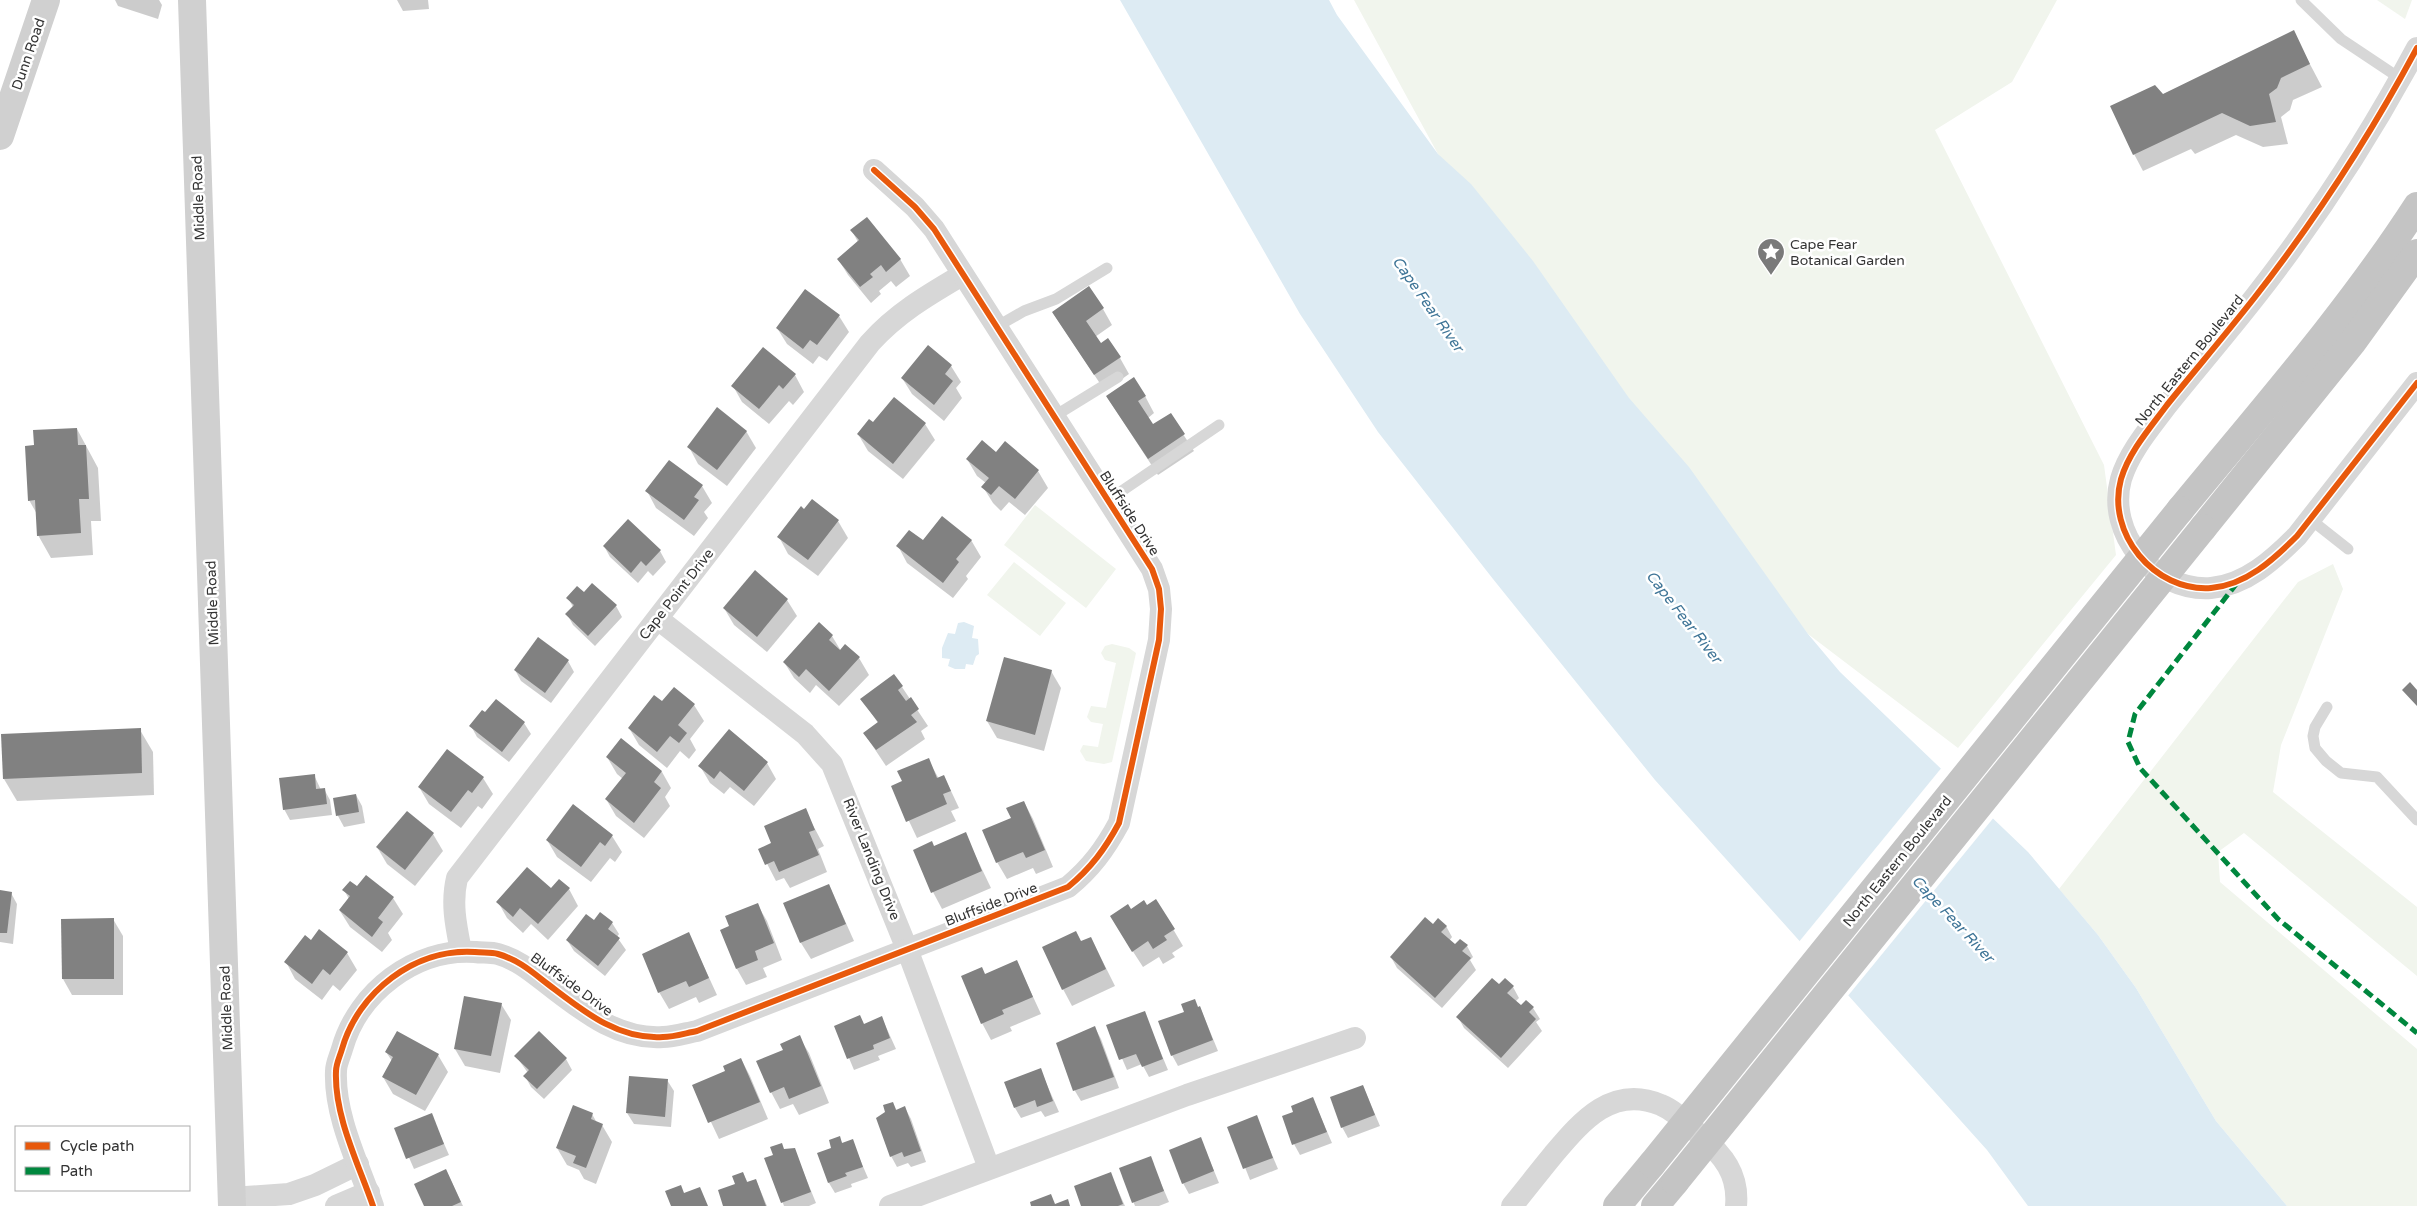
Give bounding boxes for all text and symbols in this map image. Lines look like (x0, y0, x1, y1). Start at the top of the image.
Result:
street label: Dunn Road (8, 16, 49, 92)
street label: Middle Road (189, 155, 208, 241)
place label: Cape Fear Botanical Garden (1790, 236, 1905, 269)
place icon: Cape Fear Botanical Garden (1756, 237, 1786, 276)
water label: Cape Fear River (1388, 253, 1469, 357)
street label: North Eastern Boulevard (2131, 291, 2248, 429)
street label: Bluffside Drive (1096, 468, 1163, 559)
street label: Cape Point Drive (636, 545, 717, 643)
street label: Middle Road (203, 560, 222, 646)
water label: Cape Fear River (1642, 567, 1727, 669)
street label: North Eastern Boulevard (1839, 792, 1956, 930)
street label: River Landing Drive (839, 796, 904, 923)
water label: Cape Fear River (1908, 872, 1999, 968)
street label: Bluffside Drive (943, 879, 1040, 930)
street label: Bluffside Drive (527, 949, 616, 1020)
street label: Middle Road (217, 965, 236, 1051)
legend (15, 1126, 190, 1191)
text: Cycle path (60, 1137, 134, 1155)
text: Path (60, 1162, 93, 1180)

